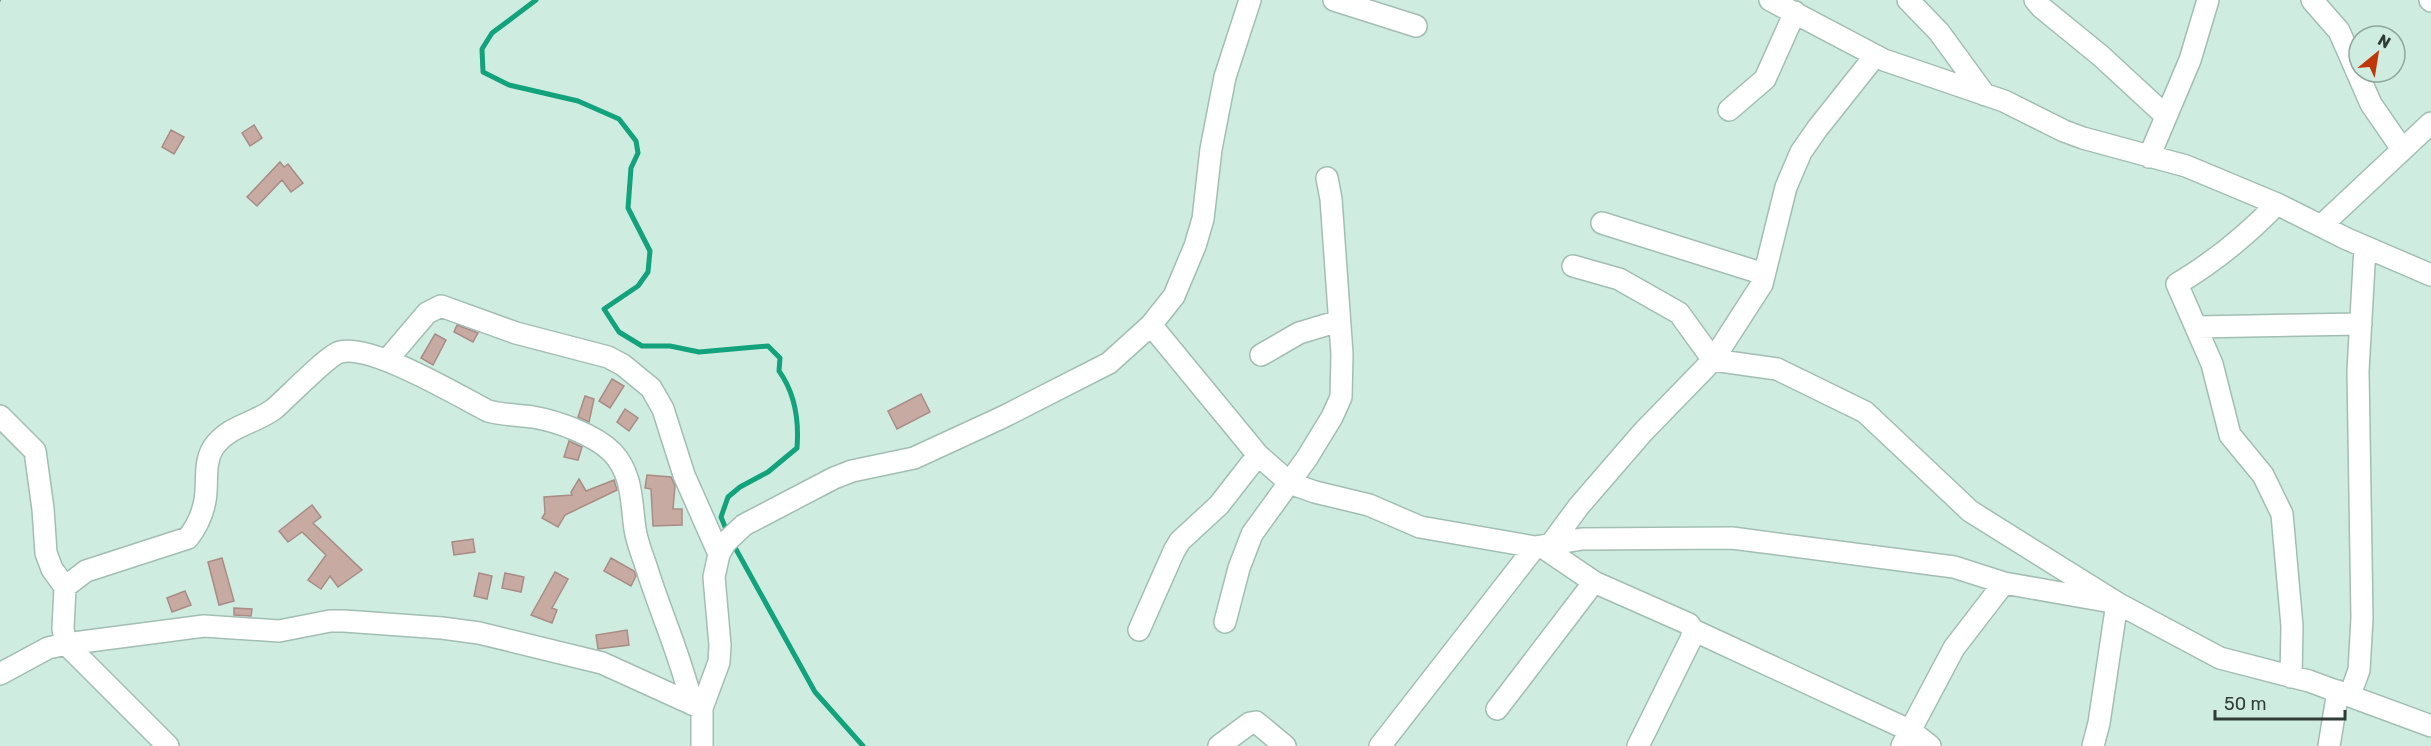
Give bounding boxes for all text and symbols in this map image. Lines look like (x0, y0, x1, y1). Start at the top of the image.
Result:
north arrow (2347, 24, 2407, 84)
text: N (2375, 30, 2394, 53)
scale bar (2215, 683, 2346, 721)
text: 50 m (2224, 693, 2267, 715)

